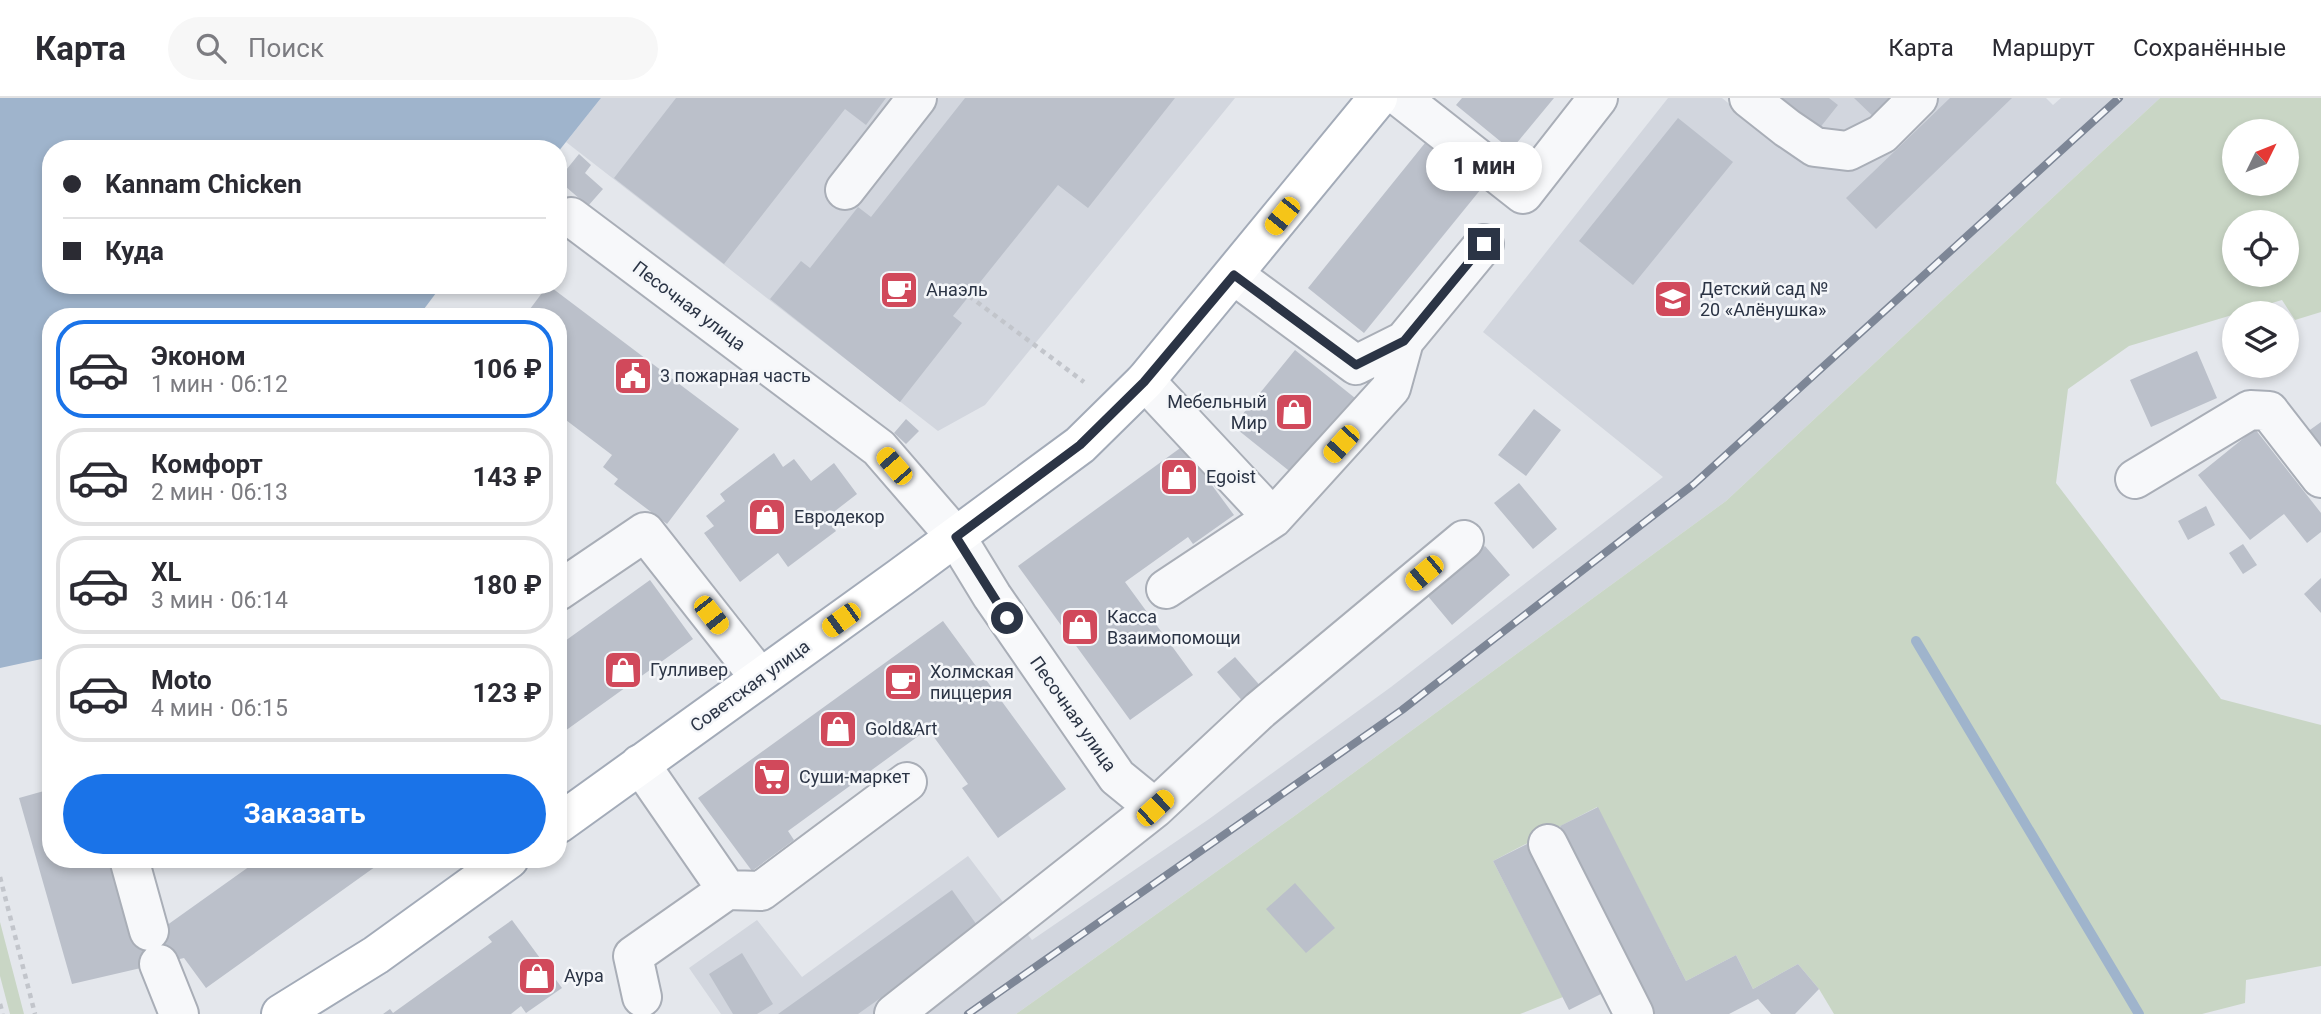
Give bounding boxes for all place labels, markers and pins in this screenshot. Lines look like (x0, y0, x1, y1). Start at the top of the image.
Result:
cafe icon: Анаэль (878, 269, 920, 311)
school or university icon: Детский сад № 20 «Алёнушка» (1652, 278, 1694, 320)
place label: Детский сад № 20 «Алёнушка» (1700, 278, 1828, 320)
place label: Анаэль (926, 279, 988, 300)
public building icon: 3 пожарная часть (612, 355, 654, 397)
place label: 3 пожарная часть (660, 365, 811, 386)
place label: Мебельный Мир (1167, 391, 1267, 433)
shop icon: Мебельный Мир (1273, 391, 1315, 433)
shop icon: Egoist (1158, 456, 1200, 498)
place label: Egoist (1206, 466, 1256, 487)
shop icon: Евродекор (746, 496, 788, 538)
place label: Евродекор (794, 506, 885, 527)
shop icon: Касса Взаимопомощи (1059, 606, 1101, 648)
place label: Касса Взаимопомощи (1107, 606, 1241, 648)
shop icon: Гулливер (602, 649, 644, 691)
place label: Гулливер (650, 659, 728, 680)
cafe icon: Холмская пиццерия (882, 661, 924, 703)
place label: Холмская пиццерия (930, 661, 1014, 703)
shop icon: Gold&Art (817, 708, 859, 750)
place label: Gold&Art (865, 718, 938, 739)
supermarket icon: Суши-маркет (751, 756, 793, 798)
place label: Суши-маркет (799, 766, 910, 787)
shop icon: Аура (516, 955, 558, 997)
place label: Аура (564, 965, 604, 986)

